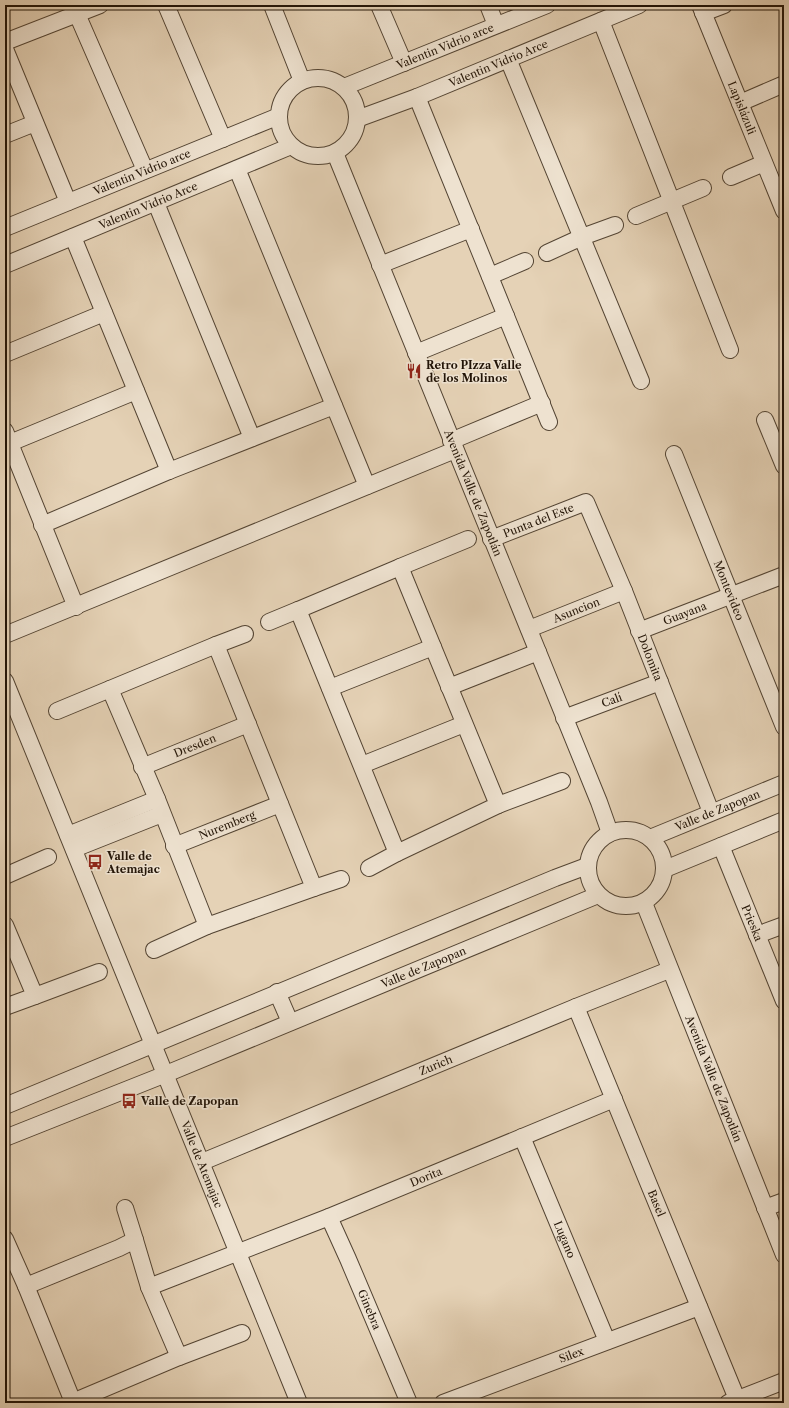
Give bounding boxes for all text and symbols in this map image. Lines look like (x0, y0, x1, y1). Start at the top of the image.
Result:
street label: Valentin Vidrio arce (393, 20, 496, 72)
street label: Valentin Vidrio Arce (446, 37, 550, 90)
street label: Lapislázuli (725, 79, 759, 137)
street label: Valentin Vidrio arce (90, 146, 193, 198)
street label: Valentin Vidrio Arce (96, 179, 200, 233)
place label: Retro PIzza Valle de los Molinos (426, 358, 522, 385)
restaurant icon: Retro PIzza Valle de los Molinos (405, 362, 423, 380)
street label: Avenida Valle de Zapotlán (441, 427, 505, 558)
street label: Punta del Este (501, 500, 576, 541)
street label: Montevideo (711, 558, 747, 623)
street label: Asuncion (550, 594, 602, 626)
street label: Guayana (661, 599, 709, 628)
street label: Dolomita (635, 632, 666, 683)
street label: Calí (599, 690, 625, 710)
street label: Dresden (172, 731, 218, 760)
street label: Valle de Zapopan (672, 787, 762, 834)
street label: Nuremberg (197, 807, 258, 843)
place label: Valle de Atemajac (106, 849, 160, 876)
bus stop icon: Valle de Atemajac (86, 853, 104, 871)
street label: Prieska (739, 903, 766, 943)
street label: Valle de Zapopan (378, 943, 468, 991)
street label: Avenida Valle de Zapotlán (682, 1012, 745, 1144)
street label: Zurich (417, 1052, 455, 1078)
bus stop icon: Valle de Zapopan (120, 1092, 138, 1110)
place label: Valle de Zapopan (140, 1094, 239, 1108)
street label: Valle de Atemajac (178, 1118, 226, 1210)
street label: Dorita (408, 1164, 444, 1190)
street label: Basel (645, 1188, 669, 1219)
street label: Lugano (551, 1219, 579, 1260)
street label: Ginebra (355, 1287, 384, 1332)
street label: Silex (557, 1344, 586, 1366)

